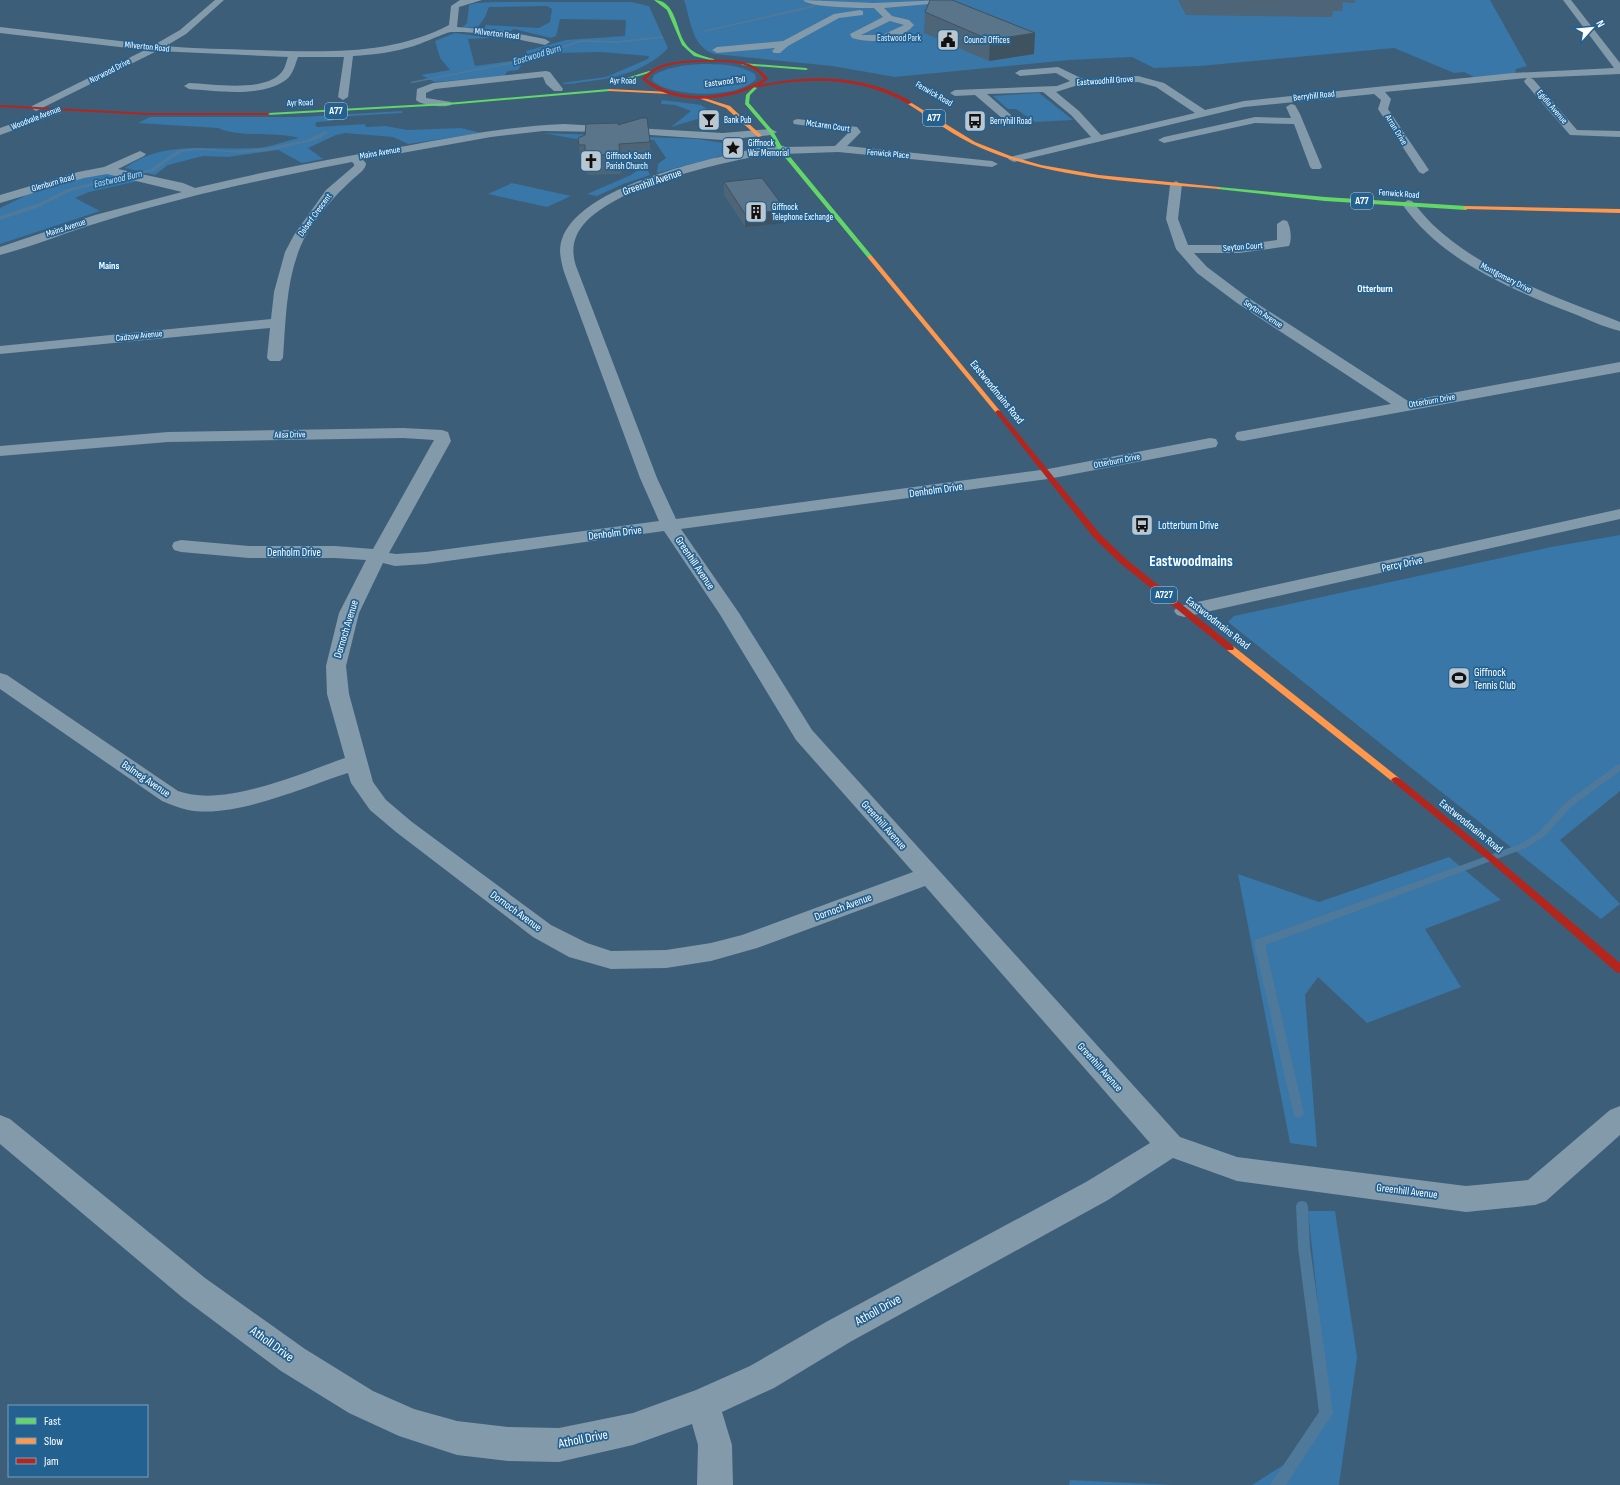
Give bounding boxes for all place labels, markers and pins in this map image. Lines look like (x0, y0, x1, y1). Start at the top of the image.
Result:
public building icon: Council Offices (935, 27, 961, 53)
place label: Council Offices (964, 35, 1010, 46)
bar icon: Bank Pub (696, 107, 722, 133)
bus stop icon: Berryhill Road (962, 108, 988, 134)
place label: Bank Pub (724, 115, 752, 126)
place label: Berryhill Road (990, 116, 1032, 127)
place icon: Giffnock War Memorial (720, 135, 746, 161)
place label: Giffnock War Memorial (748, 138, 789, 159)
church icon: Giffnock South Parish Church (578, 148, 604, 174)
place label: Giffnock South Parish Church (606, 151, 651, 172)
building icon: Giffnock Telephone Exchange (743, 199, 769, 225)
place label: Giffnock Telephone Exchange (772, 202, 833, 223)
bus stop icon: Lotterburn Drive (1129, 512, 1155, 538)
place label: Lotterburn Drive (1158, 519, 1219, 532)
sports icon: Giffnock Tennis Club (1446, 665, 1472, 691)
place label: Giffnock Tennis Club (1474, 666, 1516, 692)

